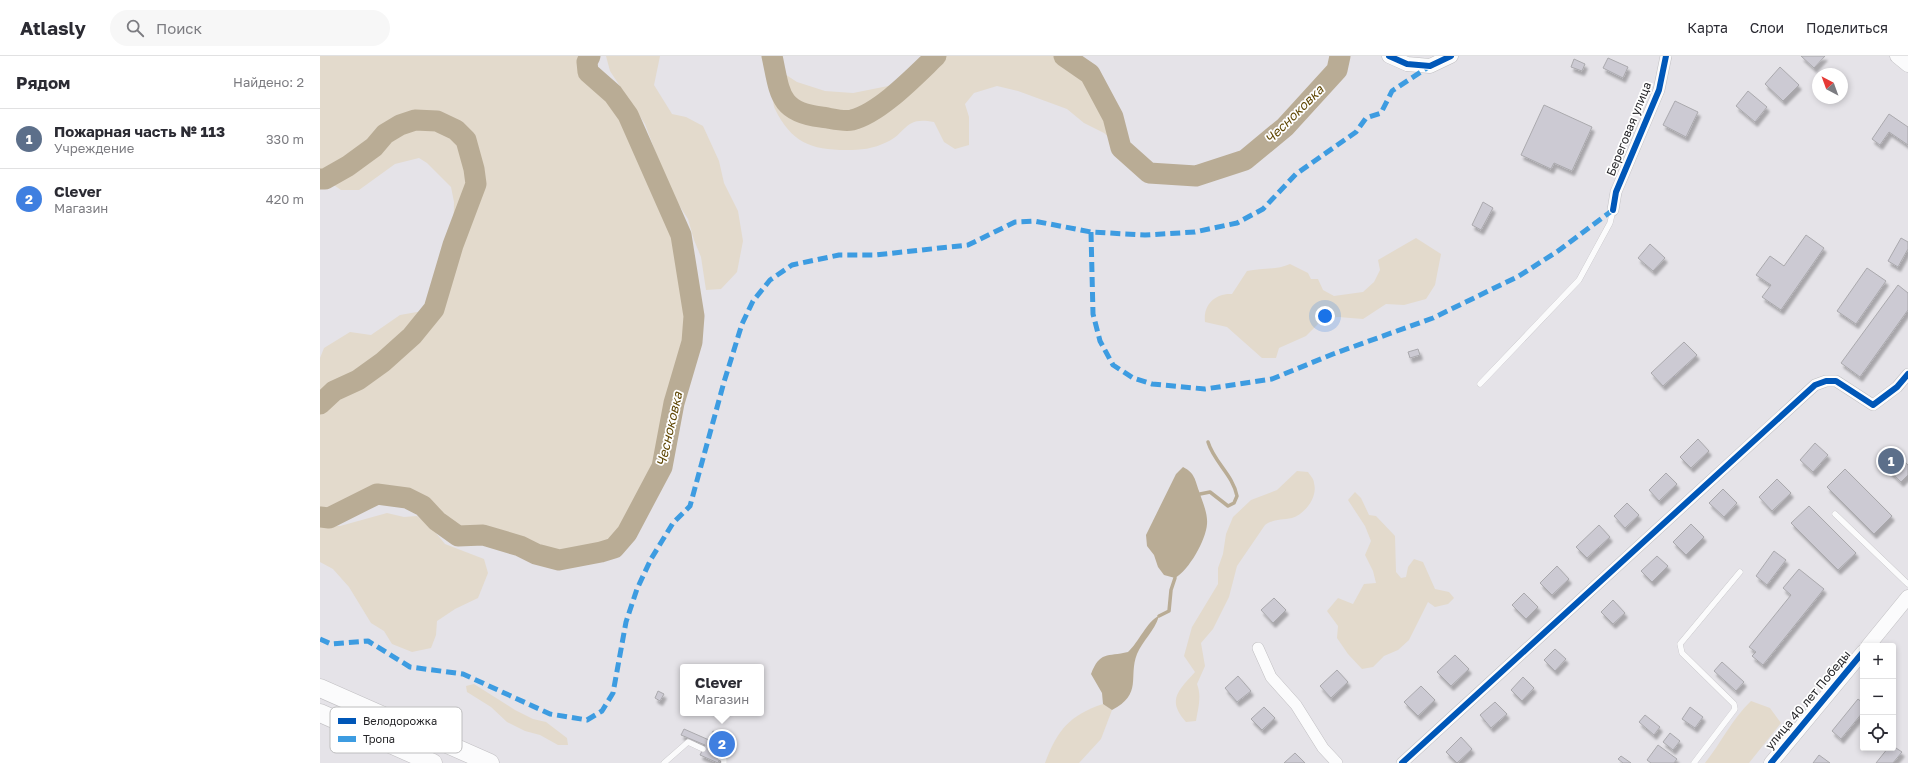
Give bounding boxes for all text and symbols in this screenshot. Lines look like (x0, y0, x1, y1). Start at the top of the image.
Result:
search box (110, 10, 390, 46)
text: Atlasly (20, 16, 86, 39)
icon: search (124, 17, 146, 39)
text: Поиск (156, 19, 202, 37)
text: Карта (1687, 19, 1728, 36)
text: Слои (1750, 19, 1784, 36)
text: Поделиться (1806, 19, 1888, 36)
north arrow (1812, 68, 1848, 104)
text: Рядом (16, 72, 70, 93)
text: Найдено: 2 (233, 74, 304, 90)
street label: Береговая улица (1603, 79, 1654, 178)
water label: Чесноковка (1261, 81, 1327, 147)
text: Пожарная часть № 113 (54, 122, 225, 140)
text: 1 (26, 131, 32, 147)
text: 330 m (266, 131, 304, 147)
text: Учреждение (54, 140, 134, 156)
text: Clever (54, 182, 102, 200)
text: 2 (25, 191, 33, 207)
text: 420 m (266, 191, 304, 207)
text: Магазин (54, 200, 108, 216)
your location (1315, 306, 1335, 326)
water label: Чесноковка (653, 389, 686, 468)
pin: 1 (1878, 446, 1904, 476)
map controls (1860, 643, 1896, 751)
button: + (1860, 643, 1896, 679)
street label: улица 40 лет Победы (1762, 647, 1853, 752)
popup (680, 664, 764, 716)
text: Clever (695, 673, 742, 691)
button: − (1860, 679, 1896, 715)
text: Магазин (695, 691, 749, 707)
legend (330, 707, 462, 753)
text: Велодорожка (363, 714, 437, 727)
button: locate (1860, 715, 1896, 751)
pin: 2 (709, 729, 735, 759)
text: Тропа (363, 732, 395, 745)

